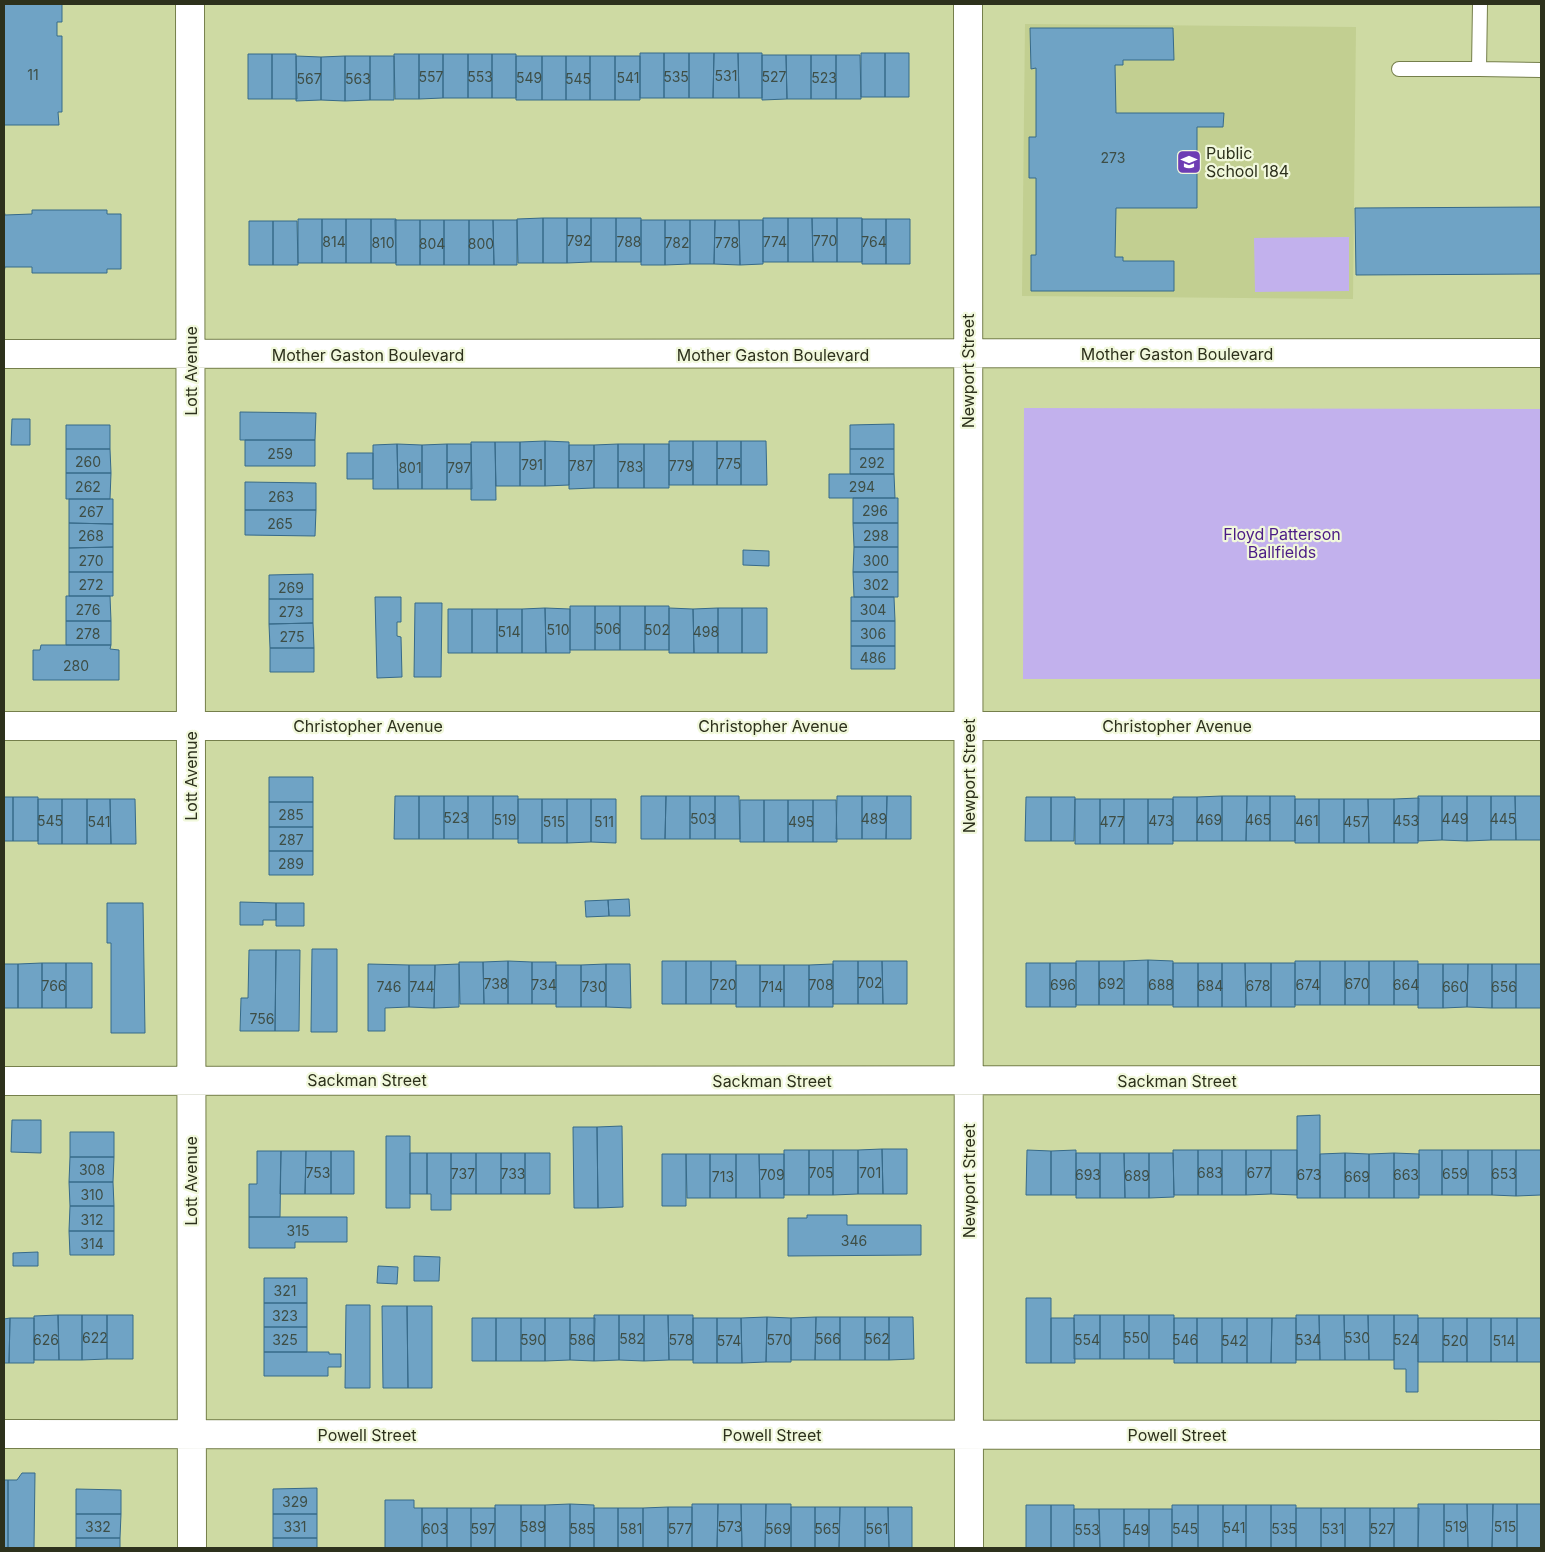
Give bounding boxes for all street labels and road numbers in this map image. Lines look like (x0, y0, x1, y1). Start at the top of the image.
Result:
street label: Newport Street (958, 314, 978, 428)
street label: Lott Avenue (181, 326, 201, 416)
street label: Mother Gaston Boulevard (1081, 344, 1273, 364)
street label: Mother Gaston Boulevard (272, 345, 464, 365)
street label: Mother Gaston Boulevard (677, 345, 869, 365)
street label: Christopher Avenue (293, 716, 443, 736)
street label: Christopher Avenue (698, 716, 848, 736)
street label: Christopher Avenue (1102, 716, 1252, 736)
street label: Newport Street (959, 719, 979, 833)
street label: Lott Avenue (181, 731, 201, 821)
street label: Sackman Street (307, 1070, 427, 1090)
street label: Sackman Street (712, 1071, 832, 1091)
street label: Sackman Street (1117, 1071, 1237, 1091)
street label: Newport Street (959, 1124, 979, 1238)
street label: Lott Avenue (181, 1136, 201, 1226)
street label: Powell Street (318, 1425, 416, 1445)
street label: Powell Street (723, 1425, 821, 1445)
street label: Powell Street (1128, 1425, 1226, 1445)

